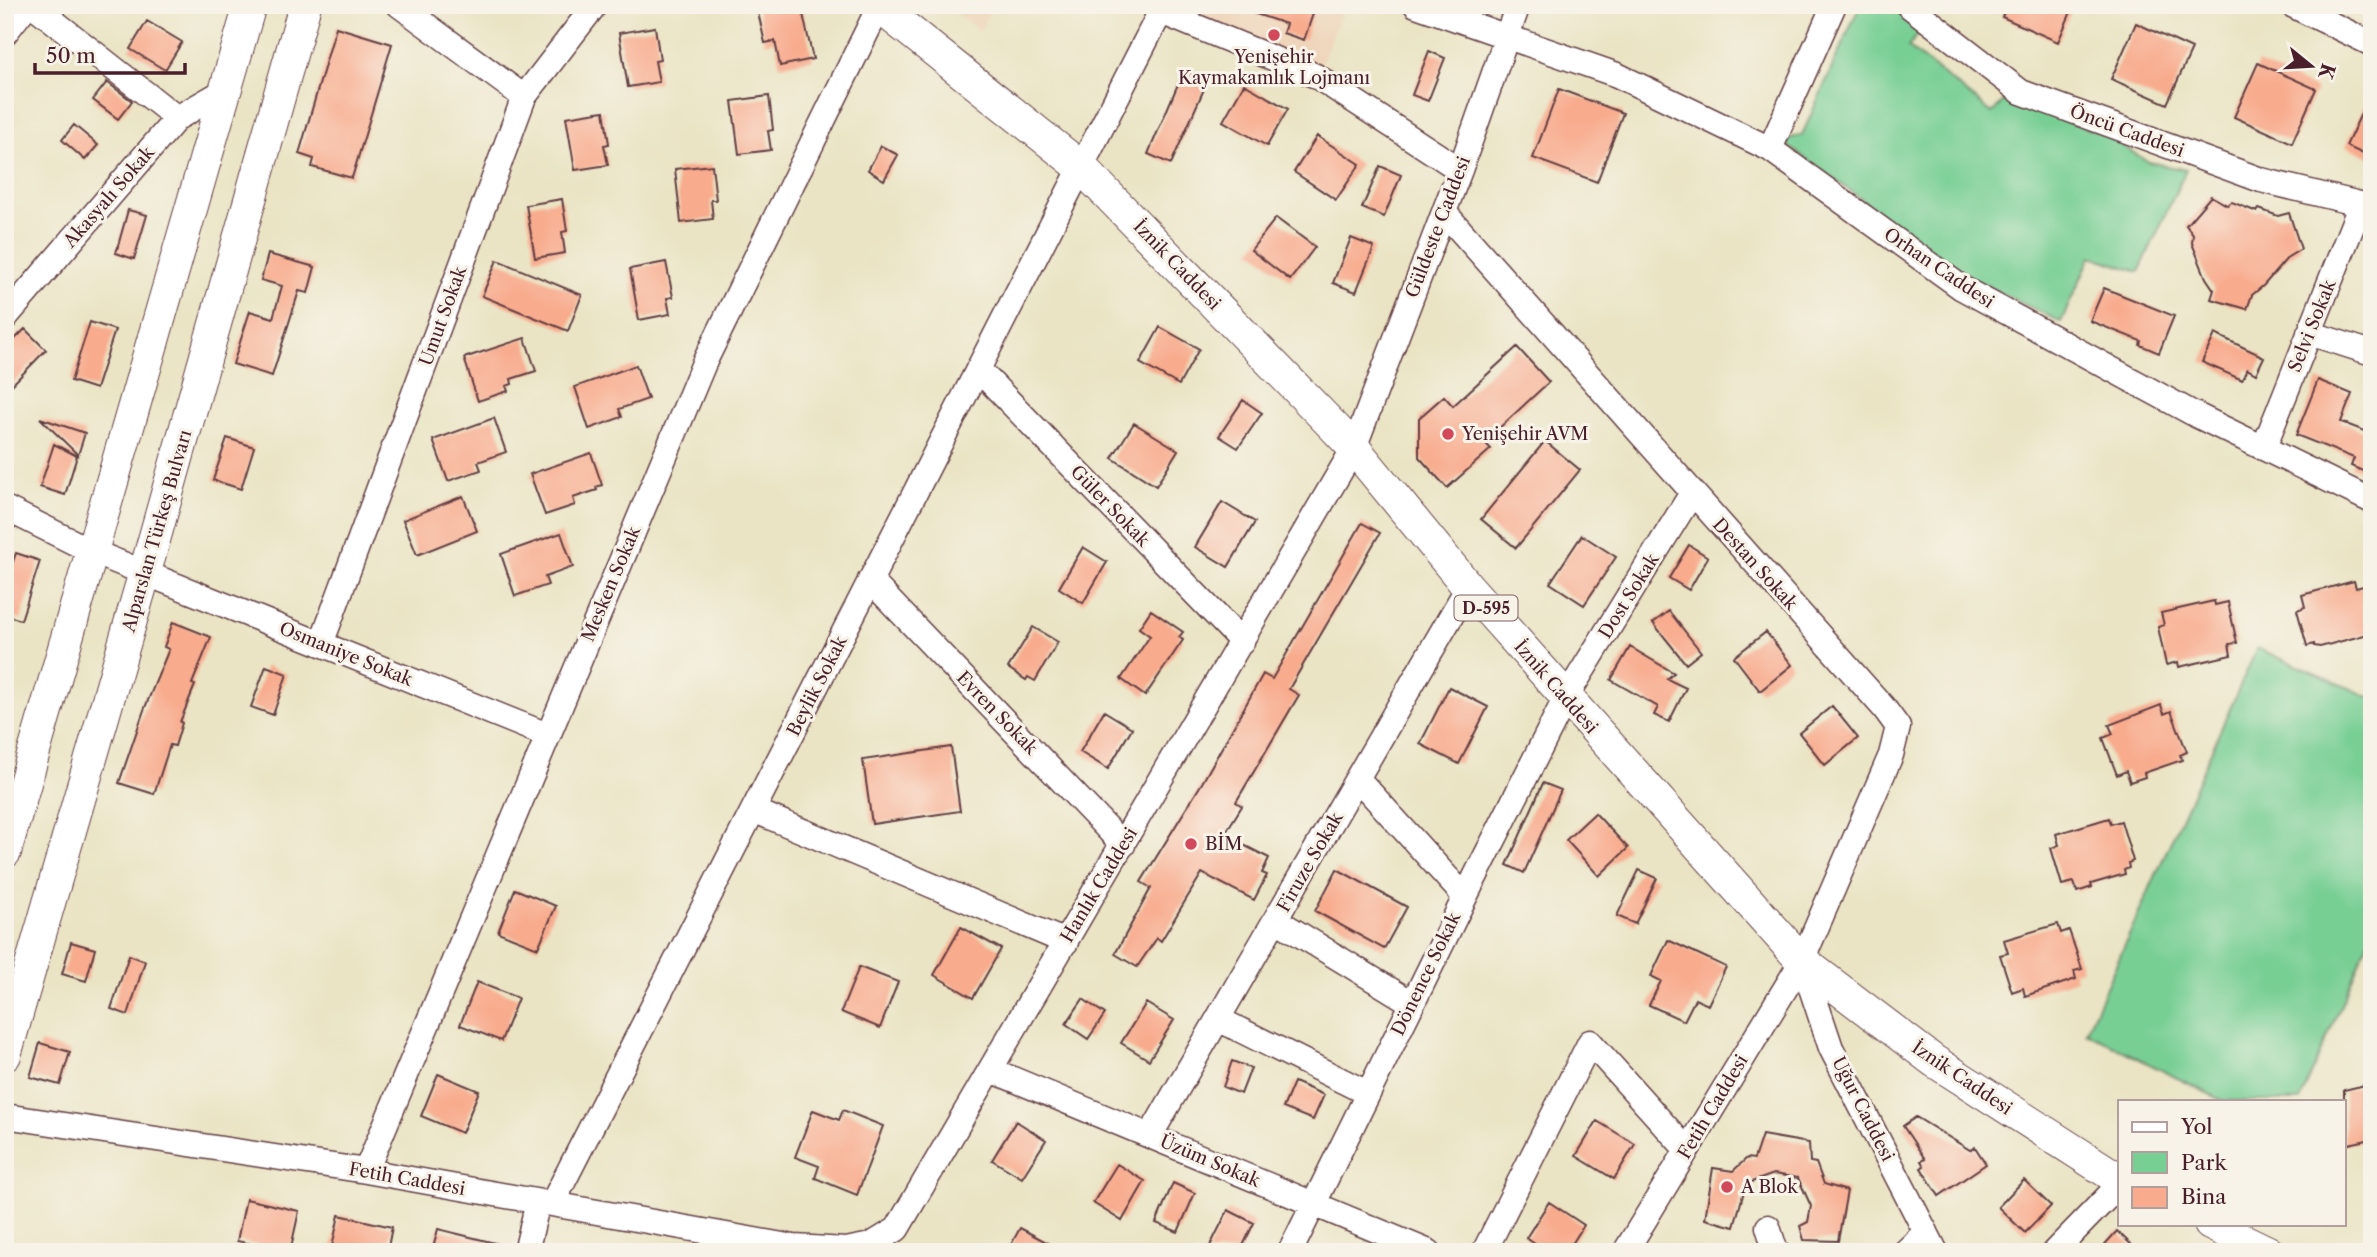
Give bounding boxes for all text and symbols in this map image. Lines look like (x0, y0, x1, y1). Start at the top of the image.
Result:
marker: Yenişehir Kaymakamlık Lojmanı (1266, 27, 1282, 43)
scale bar (35, 32, 186, 76)
north arrow (2276, 32, 2346, 102)
text: 50 m (46, 43, 96, 68)
place label: Yenişehir Kaymakamlık Lojmanı (1178, 46, 1371, 89)
text: K (2313, 60, 2340, 83)
street label: Öncü Caddesi (2067, 99, 2188, 162)
street label: Akasyalı Sokak (58, 141, 160, 253)
street label: Güldeste Caddesi (1401, 153, 1475, 301)
street label: İznik Caddesi (1129, 215, 1226, 315)
street label: Orhan Caddesi (1880, 223, 1999, 313)
street label: Umut Sokak (415, 262, 472, 369)
street label: Selvi Sokak (2283, 275, 2341, 375)
place label: Yenişehir AVM (1461, 423, 1589, 445)
marker: Yenişehir AVM (1440, 426, 1456, 442)
street label: Alparslan Türkeş Bulvarı (117, 427, 197, 636)
street label: Güler Sokak (1066, 461, 1155, 552)
street label: Destan Sokak (1708, 514, 1803, 616)
street label: Mesken Sokak (577, 521, 646, 645)
street label: Dost Sokak (1594, 548, 1665, 643)
road number: D-595 (1454, 596, 1518, 621)
street label: Osmaniye Sokak (276, 617, 417, 691)
street label: Beylik Sokak (782, 631, 852, 740)
street label: İznik Caddesi (1510, 635, 1604, 739)
street label: Evren Sokak (952, 667, 1043, 760)
street label: Firuze Sokak (1273, 807, 1348, 916)
street label: Hanlık Caddesi (1056, 823, 1142, 947)
place label: BİM (1205, 832, 1242, 855)
marker: BİM (1183, 836, 1199, 852)
street label: Dönence Sokak (1387, 907, 1466, 1039)
street label: İznik Caddesi (1908, 1036, 2017, 1120)
street label: Fetih Caddesi (1673, 1050, 1753, 1163)
street label: Uğur Caddesi (1827, 1053, 1899, 1165)
legend (2118, 1100, 2346, 1226)
text: Yol (2180, 1114, 2213, 1139)
street label: Üzüm Sokak (1157, 1129, 1265, 1193)
text: Park (2181, 1150, 2227, 1175)
street label: Fetih Caddesi (347, 1158, 467, 1200)
place label: A Blok (1740, 1176, 1799, 1198)
marker: A Blok (1719, 1179, 1735, 1195)
text: Bina (2181, 1184, 2227, 1209)

